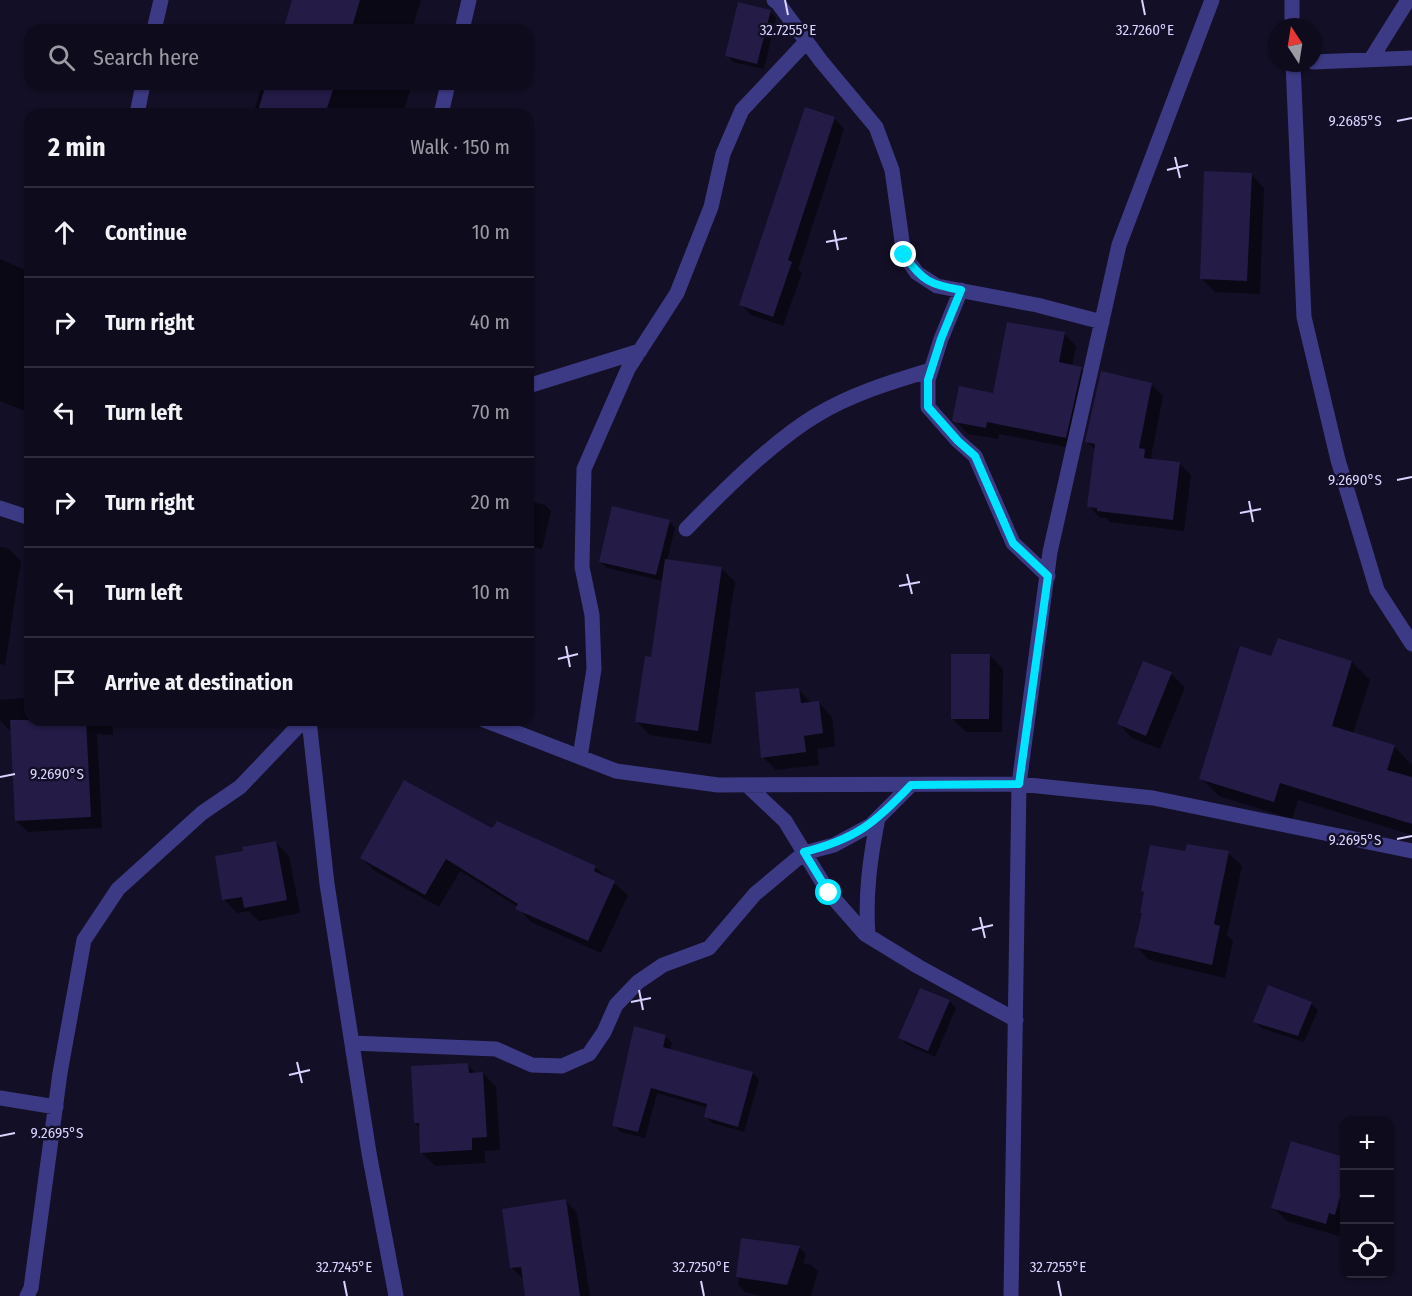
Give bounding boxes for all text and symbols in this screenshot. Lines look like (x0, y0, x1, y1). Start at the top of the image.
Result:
north arrow (1268, 18, 1322, 72)
text: 32.7255°E (760, 21, 816, 39)
text: 32.7260°E (1116, 21, 1174, 39)
search box (24, 24, 534, 90)
icon: search (45, 41, 78, 74)
text: Search here (93, 44, 199, 71)
text: 9.2685°S (1328, 112, 1382, 130)
text: 2 min (48, 132, 106, 163)
text: Walk · 150 m (410, 135, 510, 159)
icon: ahead (48, 216, 81, 249)
text: Continue (105, 219, 187, 246)
text: 10 m (472, 220, 510, 244)
route end (890, 241, 916, 267)
icon: right (48, 306, 81, 339)
text: Turn right (105, 309, 194, 336)
text: 40 m (470, 310, 510, 334)
icon: left (48, 396, 81, 429)
text: Turn left (105, 399, 183, 426)
text: 70 m (472, 400, 510, 424)
text: 9.2690°S (1328, 471, 1382, 489)
icon: right (48, 486, 81, 519)
text: Turn right (105, 489, 194, 516)
text: 20 m (471, 490, 510, 514)
icon: left (48, 576, 81, 609)
text: Turn left (105, 579, 183, 606)
text: 10 m (472, 580, 510, 604)
icon: arrive (48, 666, 81, 699)
text: Arrive at destination (105, 669, 293, 696)
text: 9.2690°S (30, 765, 84, 783)
text: 9.2695°S (1329, 831, 1381, 849)
route start (815, 879, 841, 905)
map controls (1340, 1116, 1394, 1278)
button: + (1340, 1116, 1394, 1170)
text: 9.2695°S (31, 1124, 83, 1142)
button: − (1340, 1170, 1394, 1224)
button: locate (1340, 1224, 1394, 1278)
text: 32.7245°E (316, 1258, 372, 1276)
text: 32.7250°E (672, 1258, 730, 1276)
text: 32.7255°E (1030, 1258, 1086, 1276)

